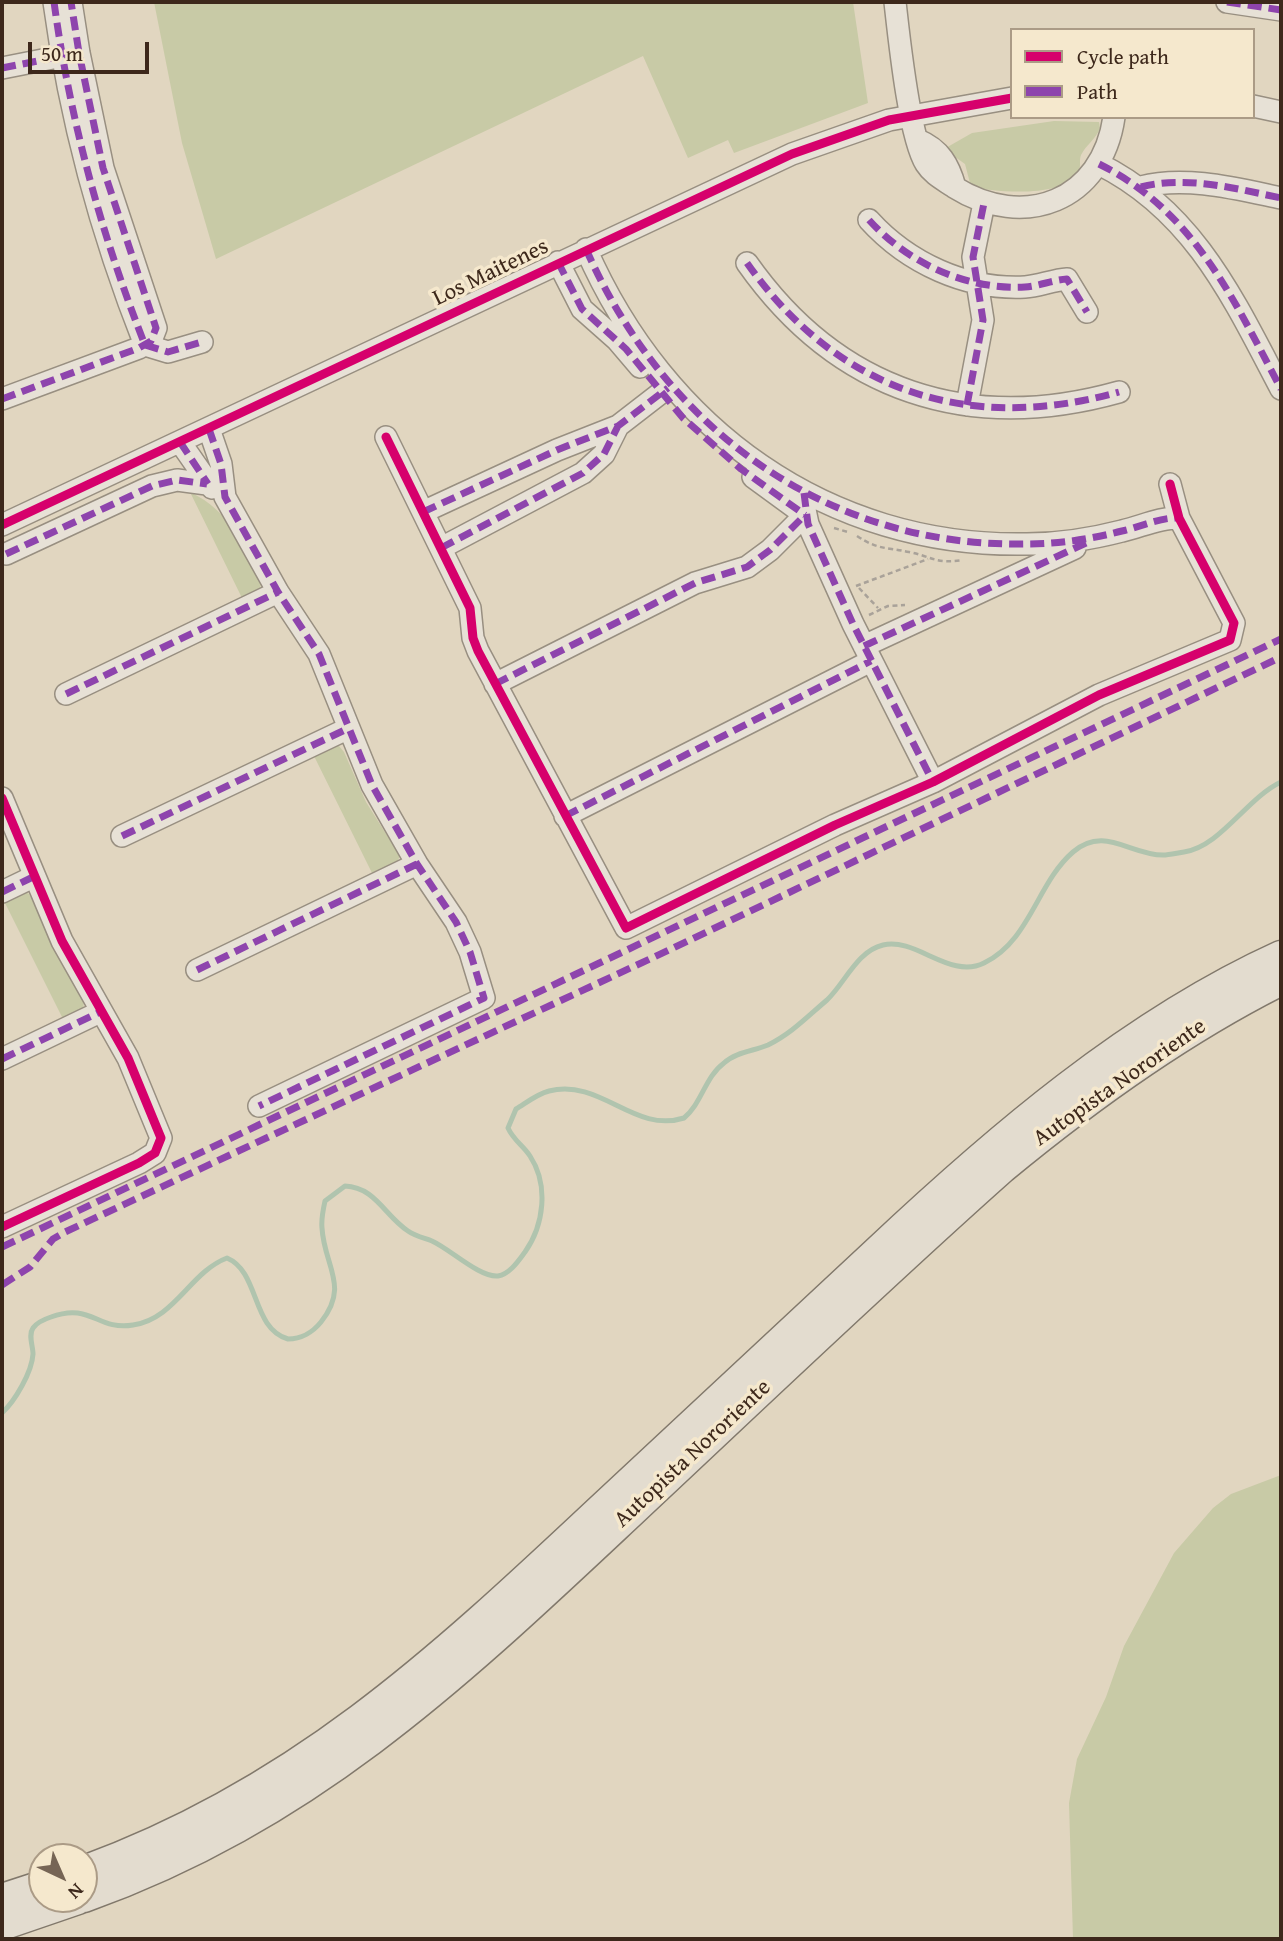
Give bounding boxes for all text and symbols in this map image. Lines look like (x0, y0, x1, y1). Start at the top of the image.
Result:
scale bar (32, 28, 152, 72)
legend (1010, 28, 1255, 119)
text: 50 m (41, 38, 83, 69)
text: Cycle path (1077, 41, 1169, 72)
text: Path (1077, 76, 1117, 107)
street label: Los Maitenes (429, 233, 553, 313)
street label: Autopista Nororiente (1028, 1013, 1212, 1153)
street label: Autopista Nororiente (609, 1374, 777, 1534)
north arrow (28, 1843, 98, 1913)
text: N (62, 1877, 90, 1906)

